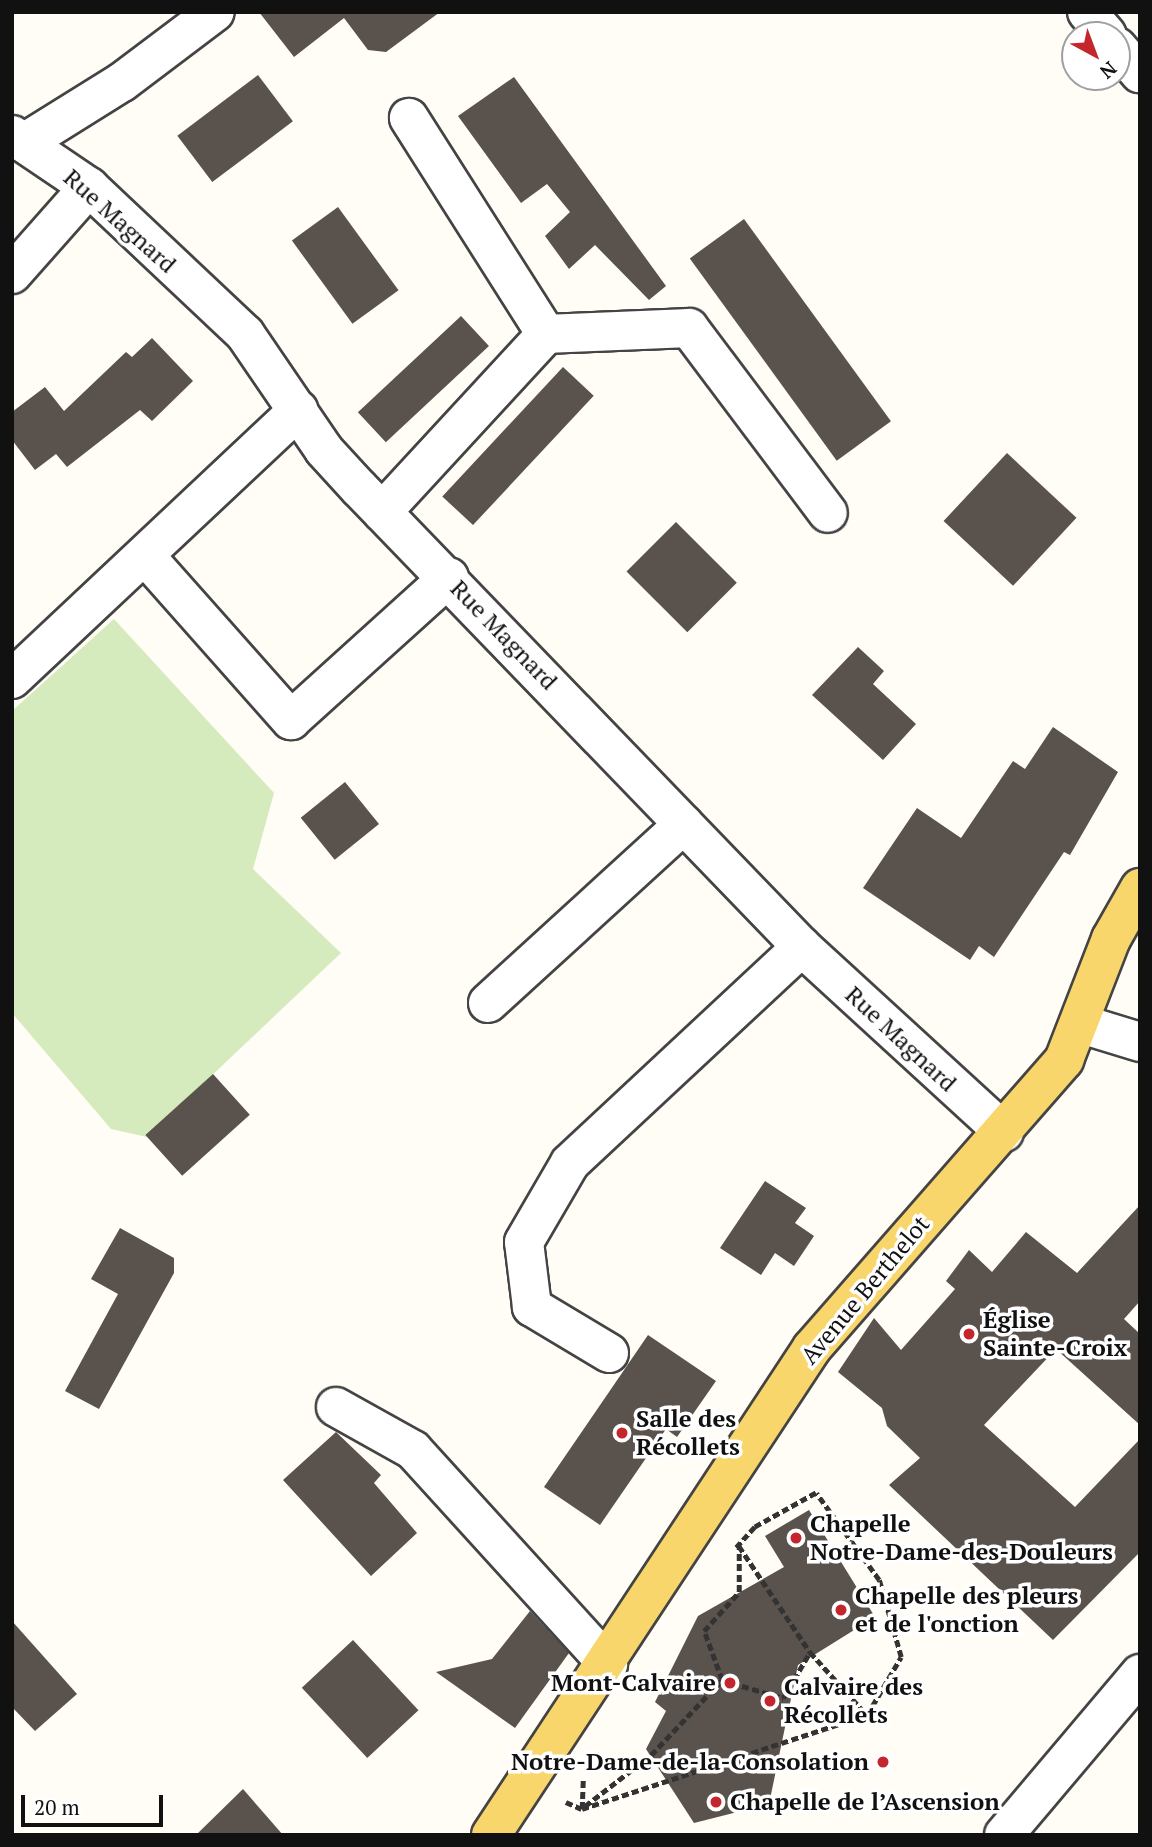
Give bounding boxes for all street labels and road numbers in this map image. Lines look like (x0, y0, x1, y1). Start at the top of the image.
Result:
street label: Rue Magnard (58, 163, 182, 279)
street label: Rue Magnard (445, 574, 563, 696)
street label: Rue Magnard (839, 980, 963, 1098)
street label: Avenue Berthelot (795, 1210, 935, 1370)

